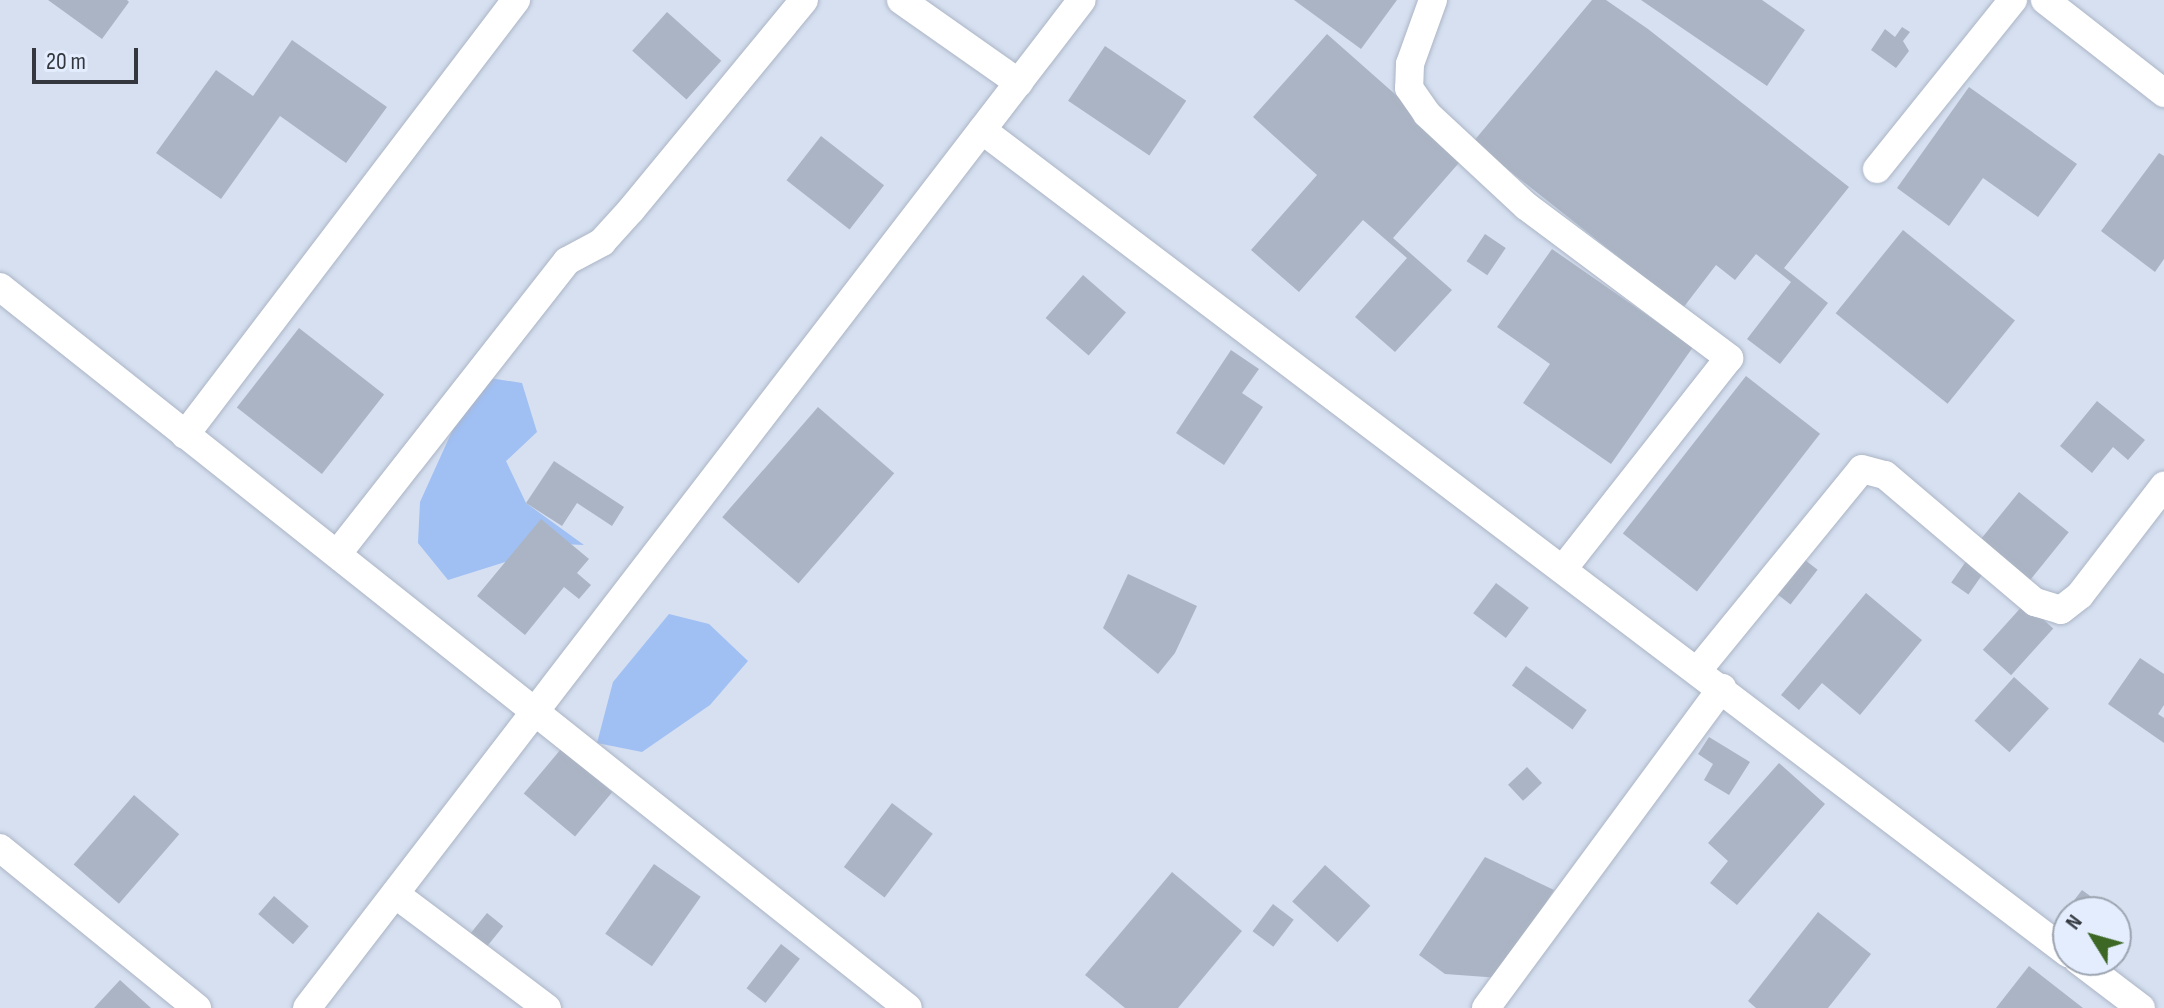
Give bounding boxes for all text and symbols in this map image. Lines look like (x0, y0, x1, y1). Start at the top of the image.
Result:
scale bar (36, 32, 142, 82)
text: 20 m (46, 47, 86, 76)
north arrow (2052, 896, 2132, 976)
text: N (2060, 910, 2088, 935)

